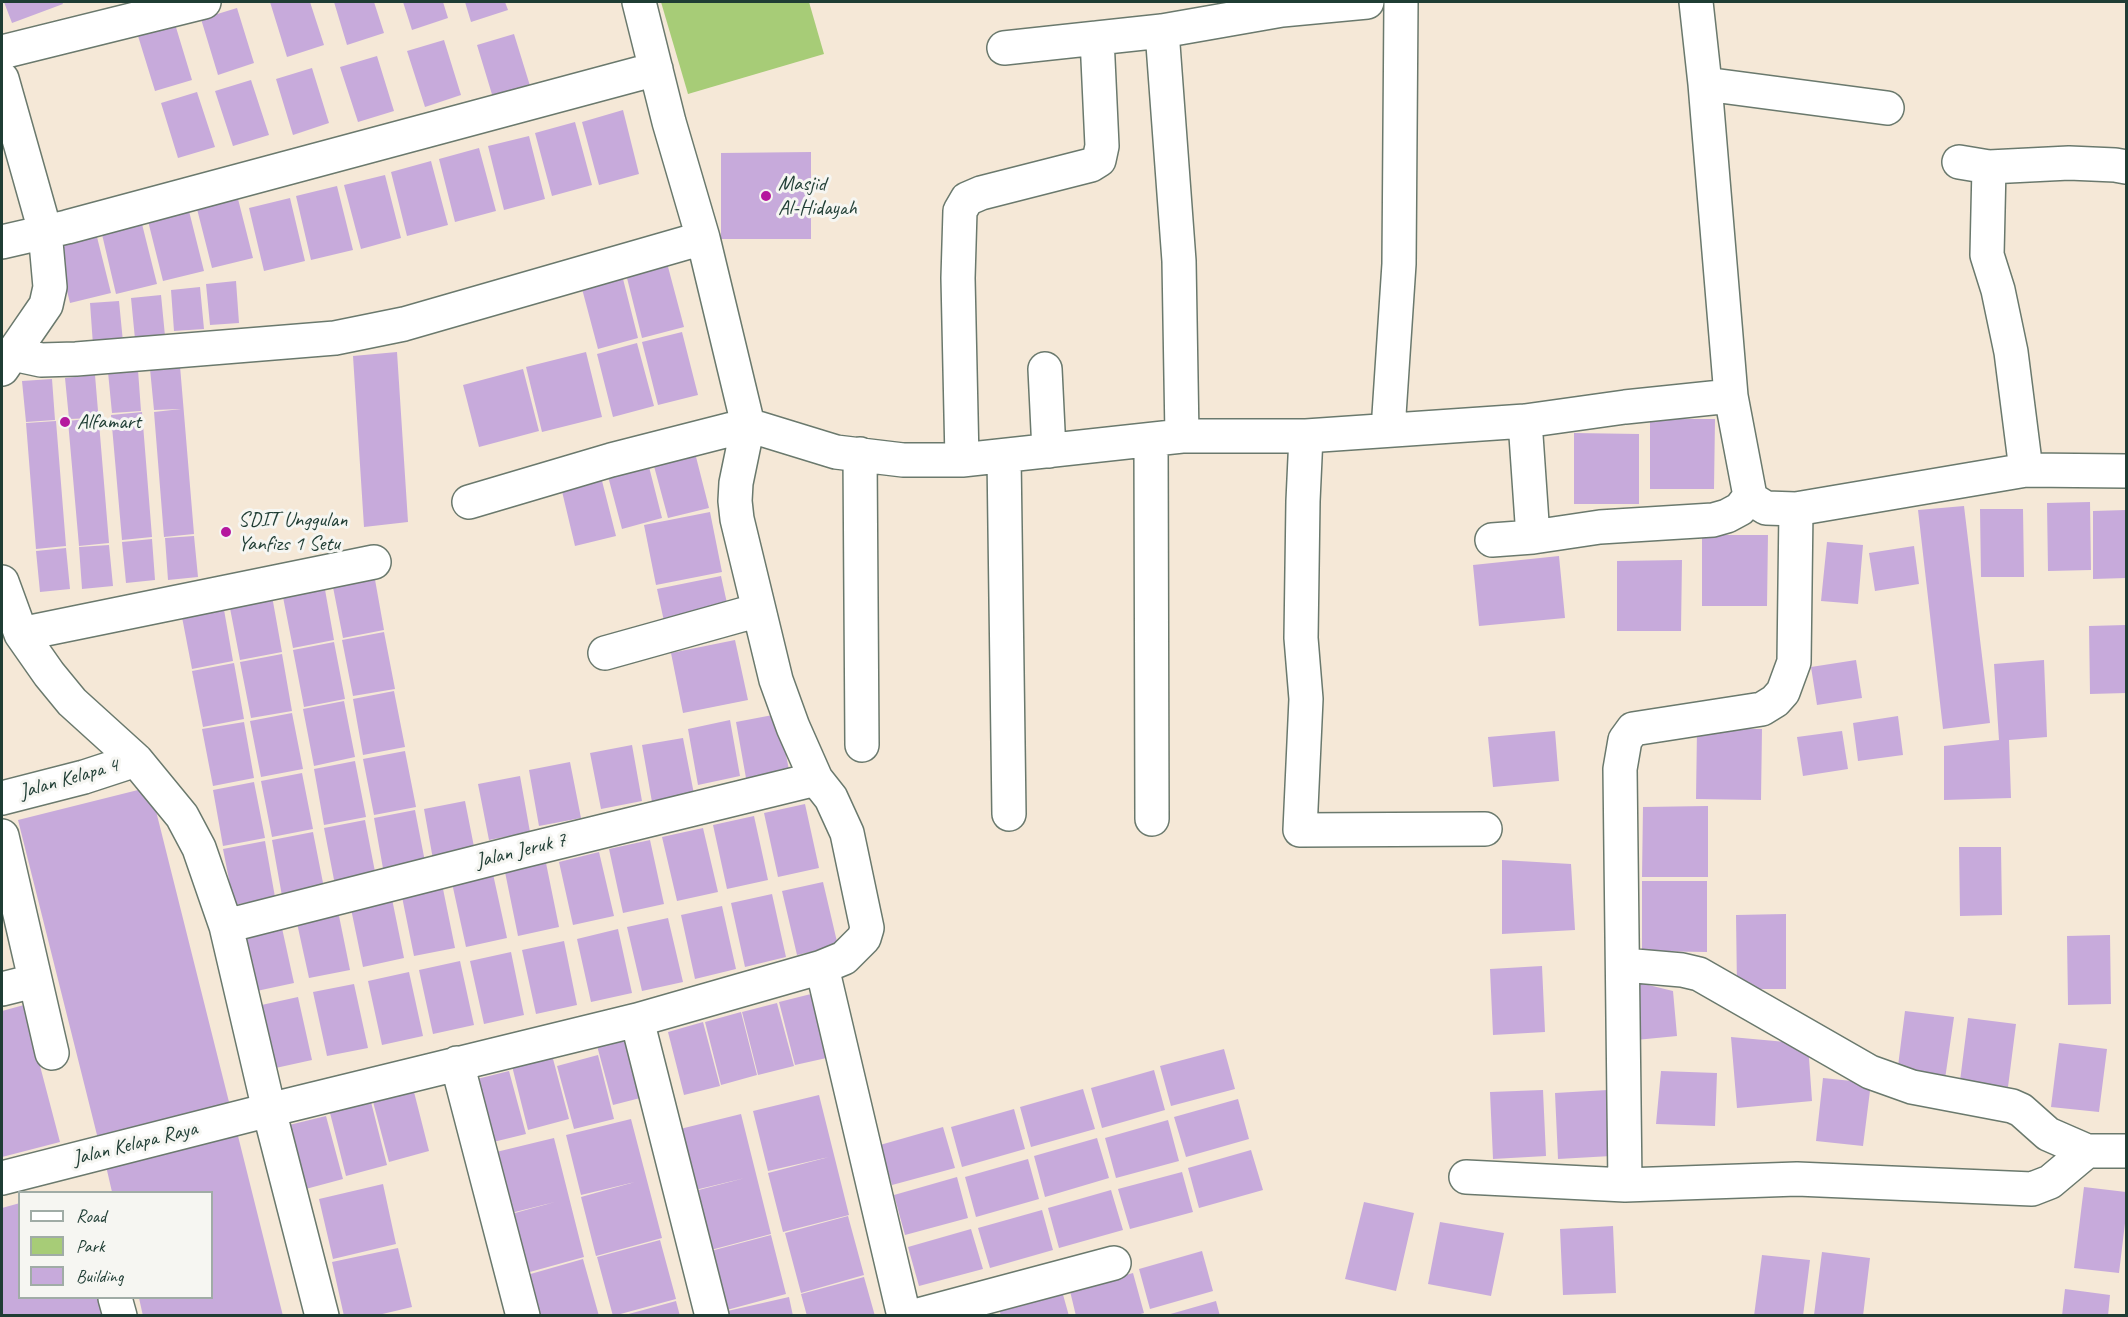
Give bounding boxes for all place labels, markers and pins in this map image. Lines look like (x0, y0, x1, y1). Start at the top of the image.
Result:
place label: Masjid Al-Hidayah (778, 171, 857, 221)
marker: Masjid Al-Hidayah (759, 189, 773, 203)
place label: Alfamart (77, 409, 141, 435)
marker: Alfamart (58, 415, 72, 429)
place label: SDIT Unggulan Yanfizs 1 Setu (238, 507, 348, 557)
marker: SDIT Unggulan Yanfizs 1 Setu (219, 525, 233, 539)

